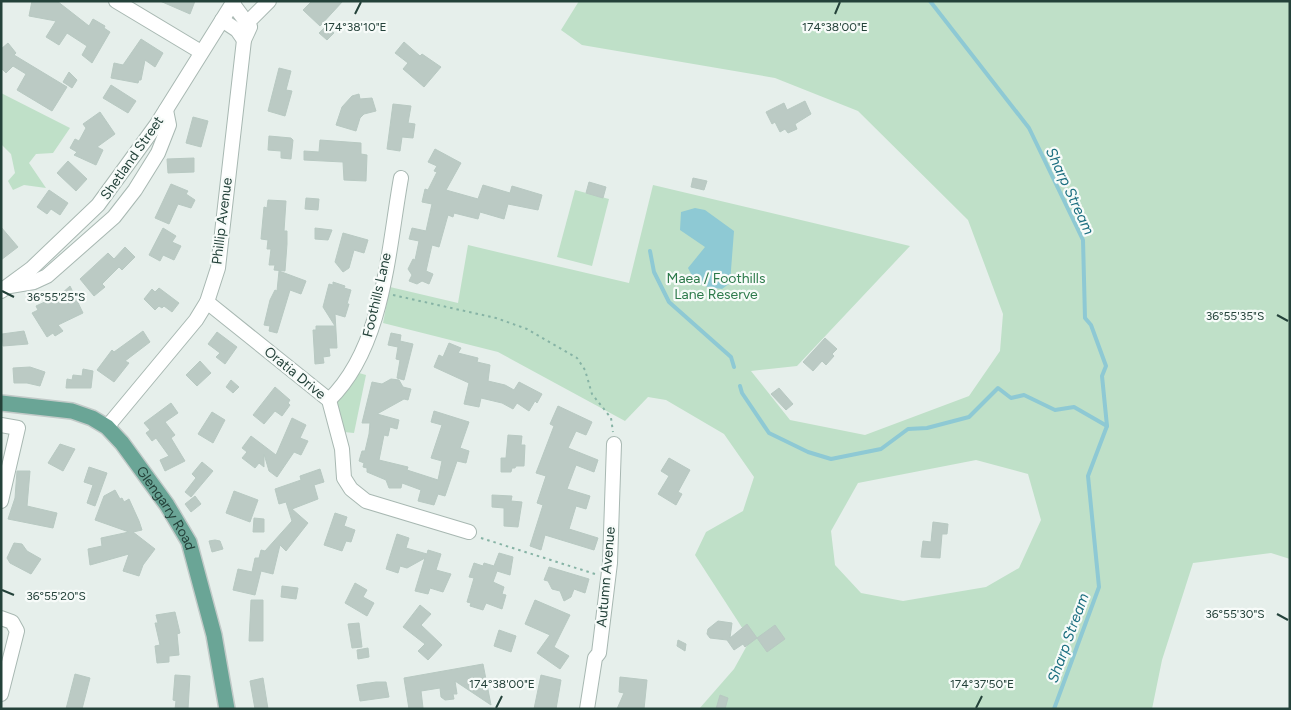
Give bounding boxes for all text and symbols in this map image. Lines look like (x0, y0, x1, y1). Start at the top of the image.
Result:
text: 174°38'10"E (323, 20, 387, 34)
text: 174°38'00"E (802, 20, 868, 34)
street label: Shetland Street (97, 113, 167, 203)
water label: Sharp Stream (1042, 145, 1098, 238)
street label: Phillip Avenue (208, 176, 236, 266)
street label: Foothills Lane (359, 251, 395, 339)
park label: Maea / Foothills Lane Reserve (667, 270, 765, 303)
text: 36°55'25"S (27, 290, 85, 304)
text: 36°55'35"S (1206, 309, 1264, 323)
street label: Oratia Drive (261, 343, 329, 403)
street label: Glengarry Road (133, 463, 199, 552)
street label: Autumn Avenue (593, 526, 619, 628)
text: 36°55'20"S (26, 589, 86, 603)
water label: Sharp Stream (1043, 591, 1093, 685)
text: 36°55'30"S (1205, 607, 1265, 621)
text: 174°38'00"E (469, 677, 535, 691)
text: 174°37'50"E (950, 677, 1014, 691)

